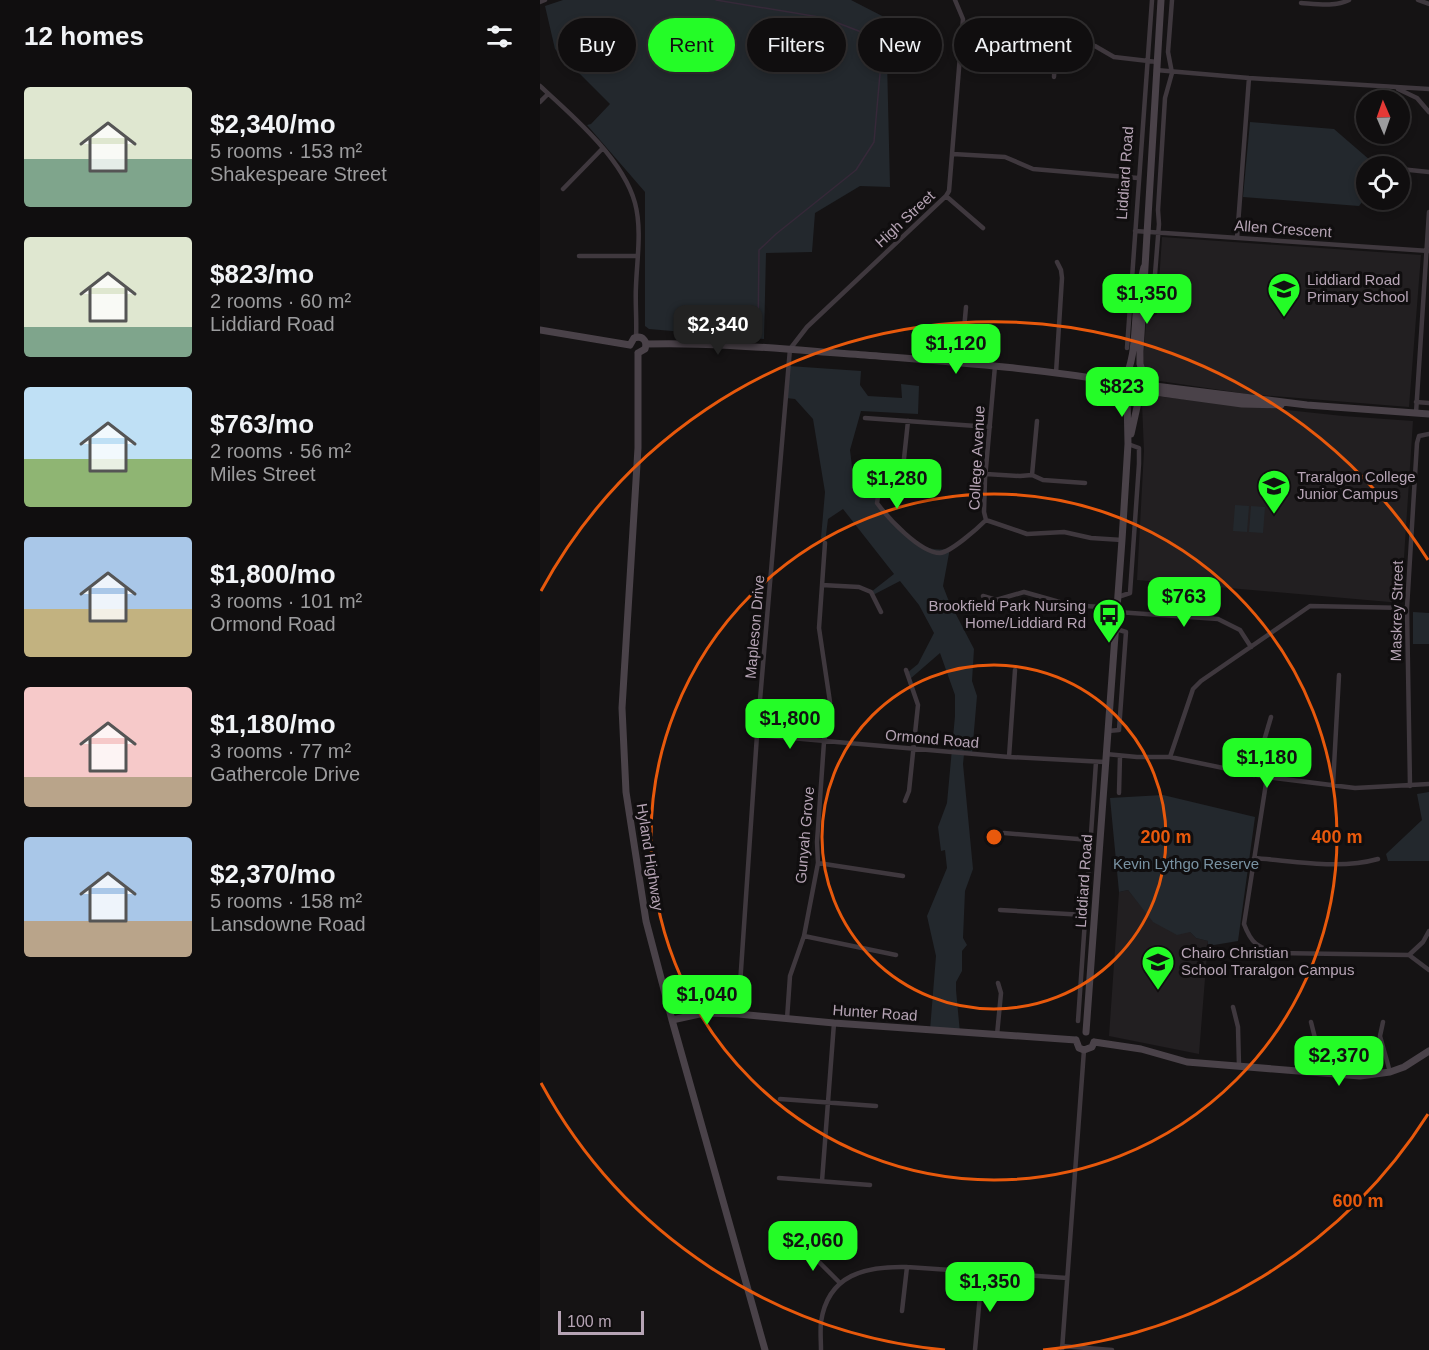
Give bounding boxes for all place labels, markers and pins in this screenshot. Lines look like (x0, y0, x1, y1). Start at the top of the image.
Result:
school or university icon: Liddiard Road Primary School (1266, 271, 1302, 318)
place label: Liddiard Road Primary School (1307, 271, 1409, 305)
pin: $1,350 (1098, 274, 1196, 325)
pin: $2,340 (669, 305, 767, 356)
pin: $1,120 (907, 324, 1005, 375)
pin: $823 (1086, 367, 1158, 418)
pin: $1,280 (848, 459, 946, 510)
school or university icon: Traralgon College Junior Campus (1256, 468, 1292, 515)
place label: Traralgon College Junior Campus (1297, 468, 1416, 502)
pin: $763 (1148, 577, 1220, 628)
place label: Brookfield Park Nursing Home/Liddiard Rd (928, 597, 1086, 631)
bus stop icon: Brookfield Park Nursing Home/Liddiard Rd (1091, 597, 1127, 644)
pin: $1,800 (741, 699, 839, 750)
pin: $1,180 (1218, 738, 1316, 789)
centre of rings (984, 827, 1004, 847)
school or university icon: Chairo Christian School Traralgon Campus (1140, 944, 1176, 991)
place label: Chairo Christian School Traralgon Campus (1181, 944, 1354, 978)
pin: $1,040 (658, 975, 756, 1026)
pin: $2,370 (1290, 1036, 1388, 1087)
pin: $2,060 (764, 1221, 862, 1272)
pin: $1,350 (941, 1262, 1039, 1313)

